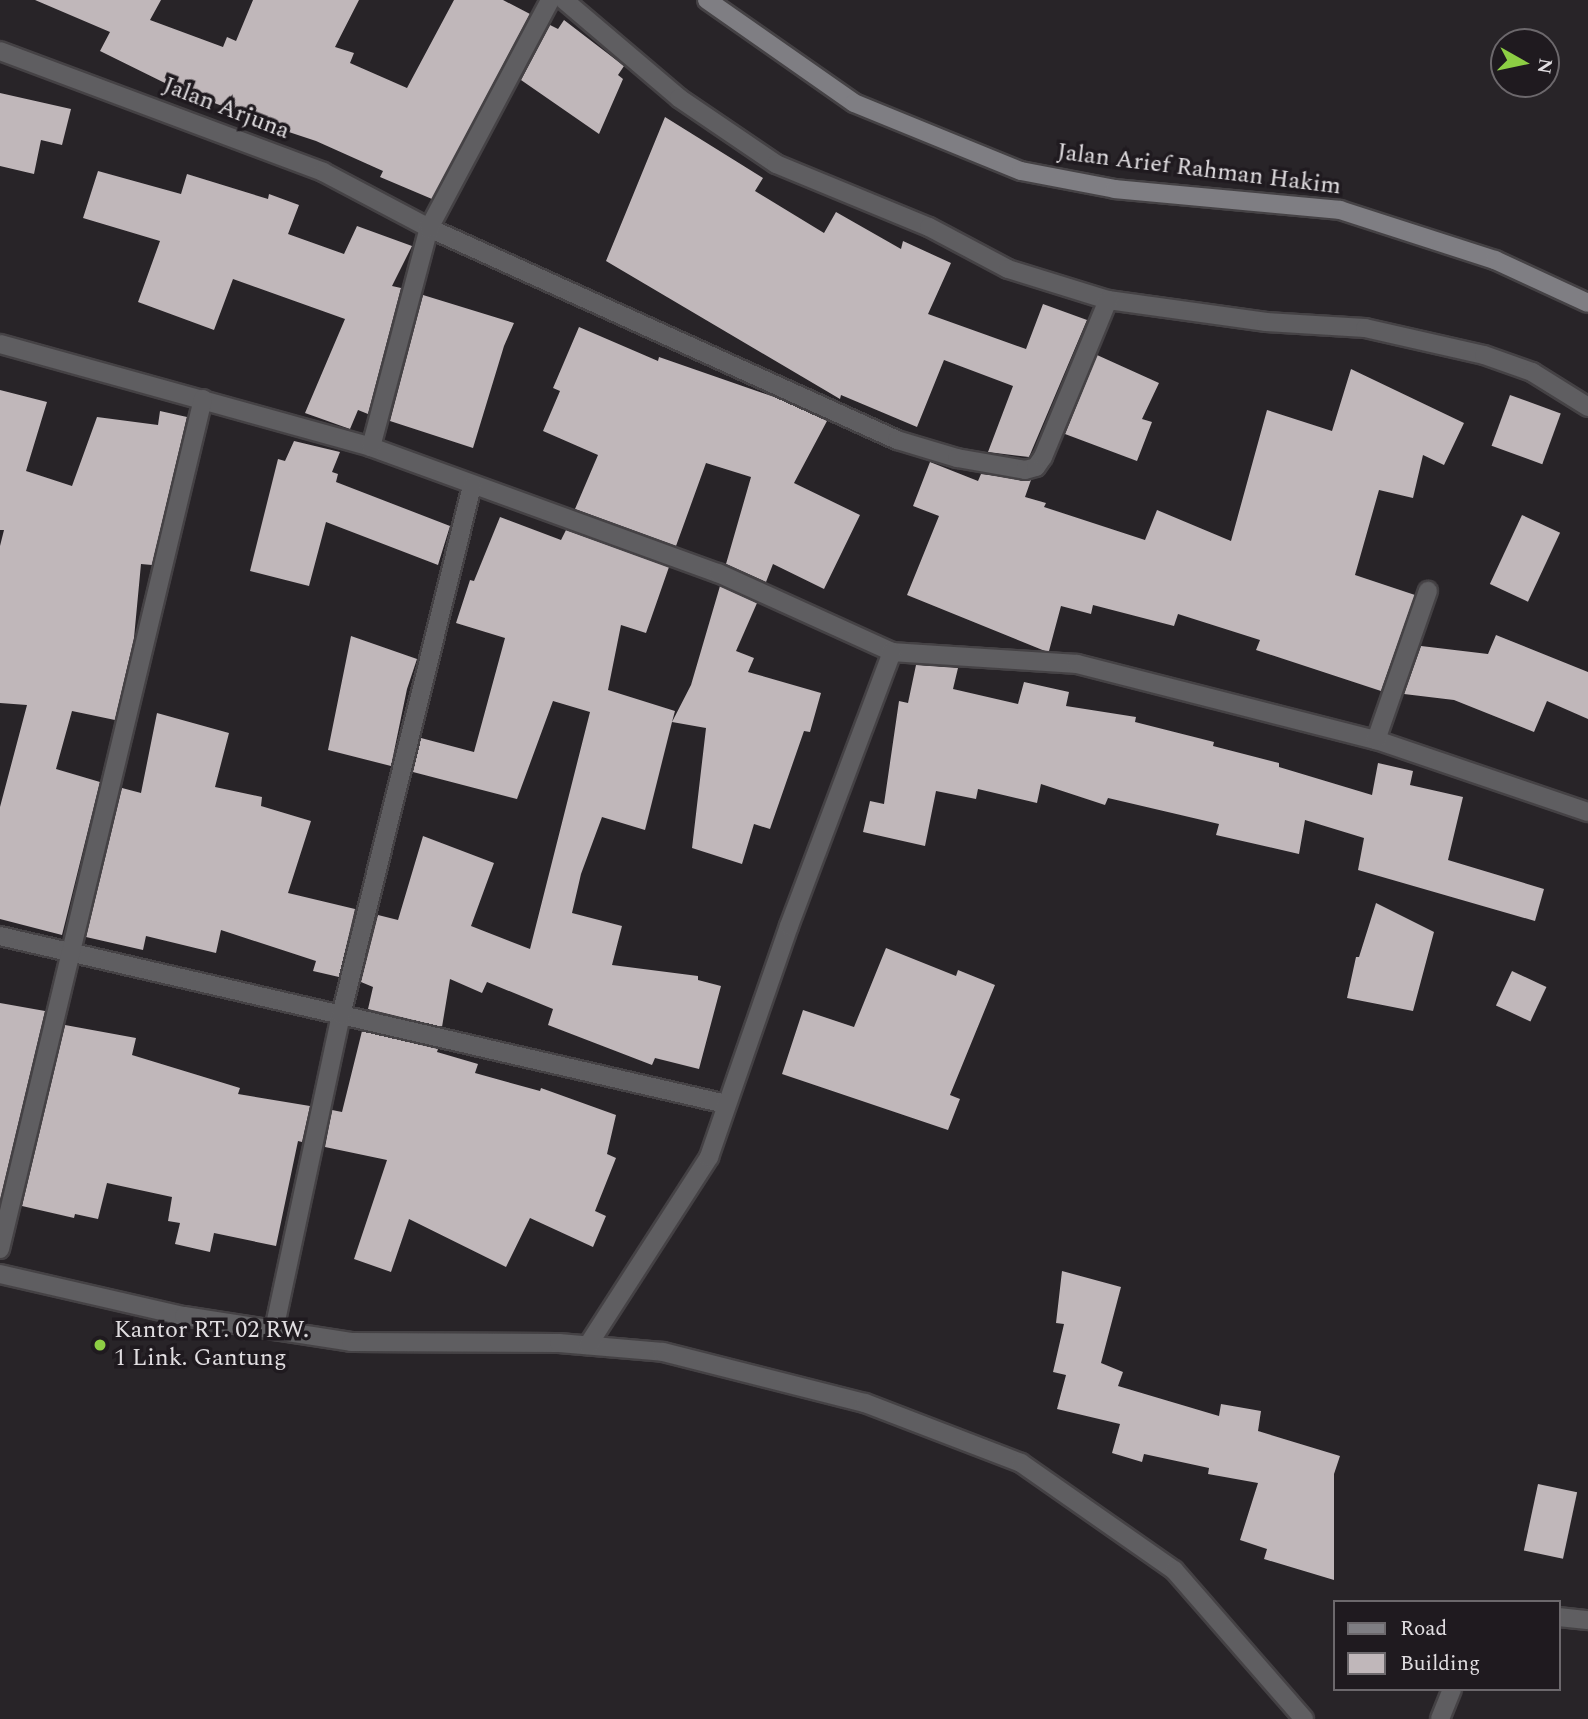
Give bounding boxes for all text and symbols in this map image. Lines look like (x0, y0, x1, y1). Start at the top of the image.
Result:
north arrow (1490, 28, 1560, 98)
text: N (1529, 56, 1560, 76)
street label: Jalan Arjuna (159, 72, 293, 146)
street label: Jalan Arief Rahman Hakim (1055, 138, 1343, 202)
place label: Kantor RT. 02 RW. 1 Link. Gantung (114, 1317, 309, 1373)
marker: Kantor RT. 02 RW. 1 Link. Gantung (92, 1337, 108, 1353)
legend (1332, 1600, 1560, 1691)
text: Road (1400, 1613, 1447, 1645)
text: Building (1400, 1648, 1480, 1680)

